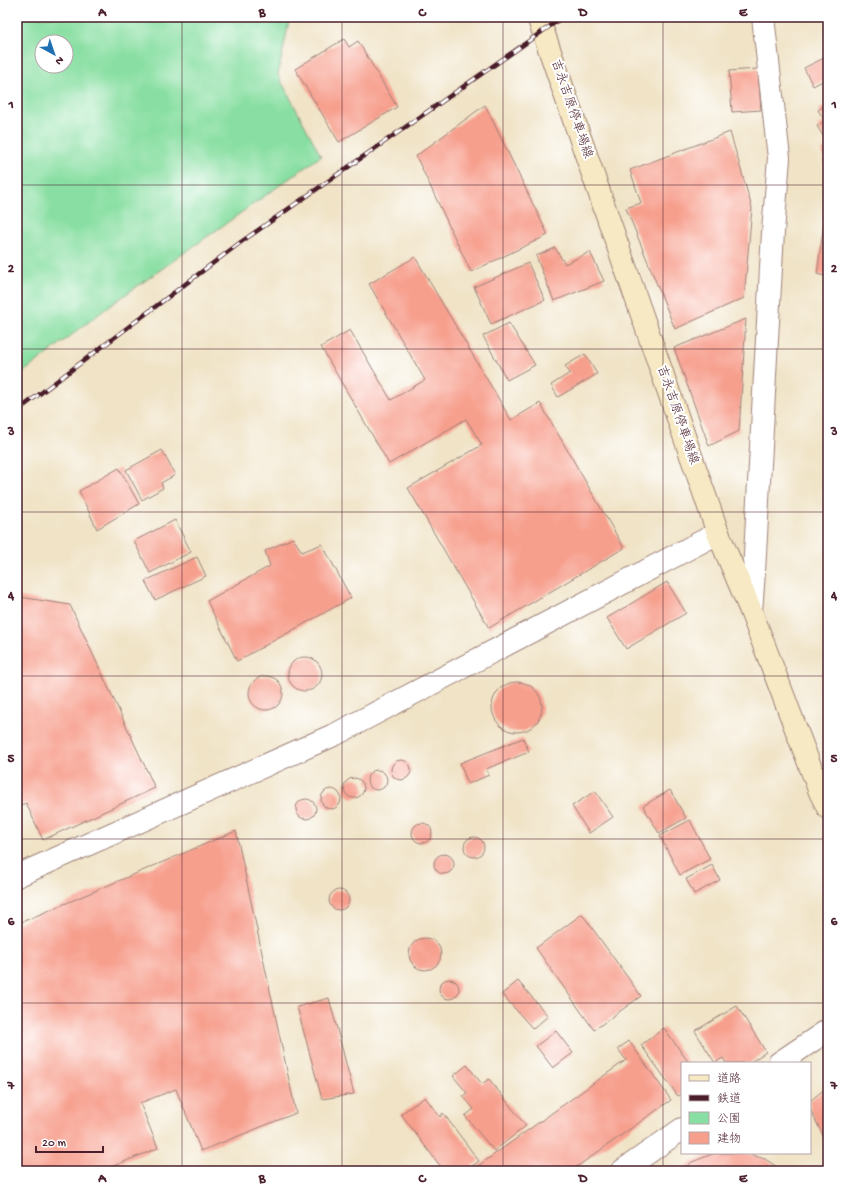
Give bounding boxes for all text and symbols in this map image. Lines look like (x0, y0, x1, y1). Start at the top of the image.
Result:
text: A (97, 6, 107, 21)
text: B (258, 6, 267, 21)
text: C (417, 6, 427, 21)
text: D (578, 6, 588, 21)
text: E (739, 6, 748, 21)
north arrow (34, 34, 74, 74)
text: N (53, 53, 66, 67)
street label: 吉永吉原停車場線 (547, 57, 596, 162)
text: 1 (7, 98, 14, 113)
text: 1 (830, 98, 837, 113)
text: 2 (8, 262, 15, 277)
text: 2 (831, 262, 838, 277)
street label: 吉永吉原停車場線 (653, 363, 702, 468)
text: 3 (7, 425, 15, 440)
text: 3 (830, 425, 838, 440)
text: 4 (7, 589, 15, 604)
text: 4 (830, 589, 838, 604)
text: 5 (8, 752, 15, 767)
text: 5 (831, 752, 838, 767)
text: 6 (8, 915, 15, 930)
text: 6 (831, 915, 838, 930)
legend (681, 1062, 811, 1154)
text: 道路 (717, 1072, 741, 1087)
text: 7 (7, 1079, 16, 1094)
text: 7 (830, 1079, 839, 1094)
text: 鉄道 (717, 1092, 741, 1107)
text: 公園 (717, 1112, 741, 1127)
scale bar (36, 1128, 103, 1154)
text: 建物 (717, 1132, 741, 1147)
text: 20 m (42, 1137, 67, 1151)
text: A (97, 1172, 107, 1187)
text: B (258, 1172, 267, 1187)
text: C (417, 1172, 427, 1187)
text: D (578, 1172, 588, 1187)
text: E (739, 1172, 748, 1187)

